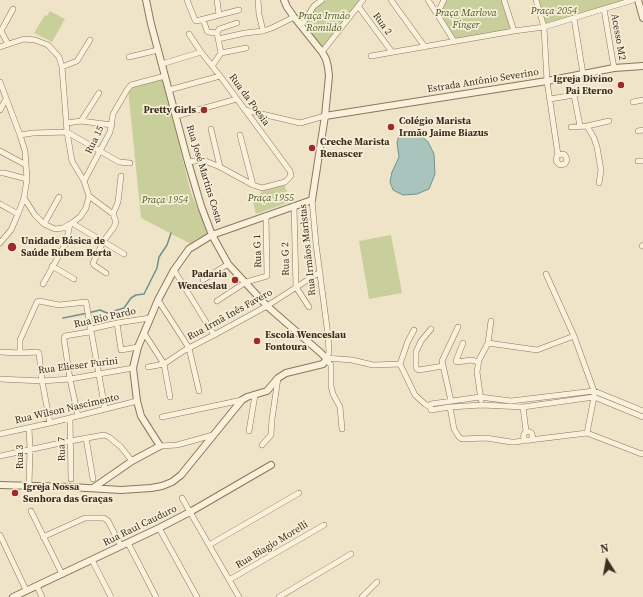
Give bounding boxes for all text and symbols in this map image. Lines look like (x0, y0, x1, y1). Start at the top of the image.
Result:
park label: Praça 2054 (531, 5, 577, 17)
park label: Praça Marlova Finger (435, 7, 497, 30)
park label: Praça Irmão Romildo (298, 10, 350, 34)
street label: Rua 2 (370, 11, 394, 37)
street label: Acesso M2 (608, 13, 628, 61)
street label: Estrada Antônio Severino (426, 66, 540, 96)
street label: Rua da Poesia (226, 72, 272, 128)
place label: Igreja Divino Pai Eterno (553, 73, 613, 96)
marker: Igreja Divino Pai Eterno (616, 80, 626, 90)
place label: Pretty Girls (143, 104, 196, 116)
marker: Pretty Girls (199, 105, 209, 115)
place label: Colégio Marista Irmão Jaime Biazus (399, 115, 488, 138)
marker: Colégio Marista Irmão Jaime Biazus (386, 122, 396, 132)
street label: Rua José Martins Costa (183, 123, 225, 225)
street label: Rua 15 (83, 124, 107, 156)
place label: Creche Marista Renascer (320, 136, 390, 160)
marker: Creche Marista Renascer (307, 143, 317, 153)
park label: Praça 1955 (248, 192, 294, 204)
park label: Praça 1954 (142, 194, 188, 206)
street label: Rua Irmãos Maristas (297, 204, 319, 296)
street label: Rua G 1 (251, 234, 265, 268)
place label: Unidade Básica de Saúde Rubem Berta (21, 235, 112, 258)
marker: Unidade Básica de Saúde Rubem Berta (6, 241, 18, 253)
street label: Rua G 2 (280, 242, 292, 276)
place label: Padaria Wenceslau (178, 268, 227, 292)
marker: Padaria Wenceslau (230, 275, 240, 285)
street label: Rua Irmã Inês Favero (185, 287, 275, 343)
street label: Rua Rio Pardo (73, 305, 137, 331)
place label: Escola Wenceslau Fontoura (265, 329, 346, 352)
marker: Escola Wenceslau Fontoura (252, 336, 262, 346)
street label: Rua Elieser Furini (37, 355, 119, 377)
street label: Rua Wilson Nascimento (14, 391, 120, 427)
street label: Rua 7 (56, 437, 68, 461)
street label: Rua 3 (14, 445, 26, 469)
place label: Igreja Nossa Senhora das Graças (23, 481, 113, 504)
marker: Igreja Nossa Senhora das Graças (10, 488, 20, 498)
street label: Rua Raul Cauduro (101, 503, 179, 549)
street label: Rua Biagio Morelli (234, 519, 310, 571)
north arrow (587, 541, 627, 581)
text: N (599, 541, 610, 557)

